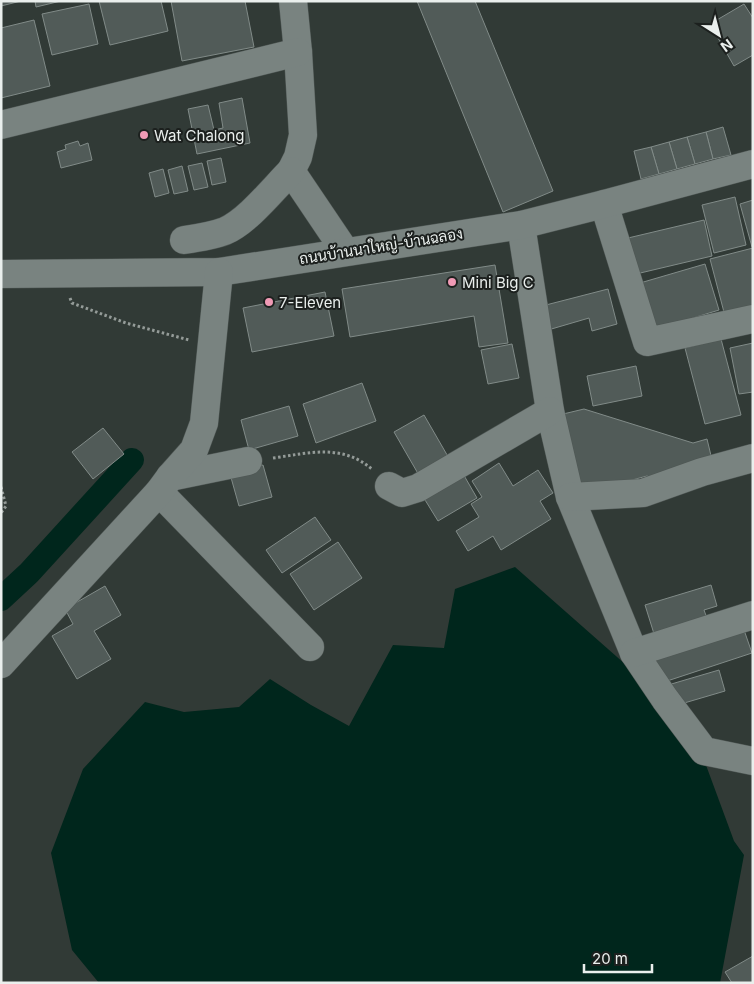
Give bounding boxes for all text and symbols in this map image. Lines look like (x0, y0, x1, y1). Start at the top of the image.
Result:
north arrow (694, 10, 744, 60)
text: N (718, 36, 736, 56)
place label: Wat Chalong (154, 126, 245, 145)
marker: Wat Chalong (138, 129, 150, 141)
street label: ถนนบ้านนาใหญ่-บ้านฉลอง (298, 224, 464, 268)
place label: Mini Big C (462, 273, 534, 292)
marker: Mini Big C (446, 276, 458, 288)
place label: 7-Eleven (279, 293, 341, 312)
marker: 7-Eleven (263, 296, 275, 308)
scale bar (584, 942, 652, 974)
text: 20 m (592, 949, 628, 968)

